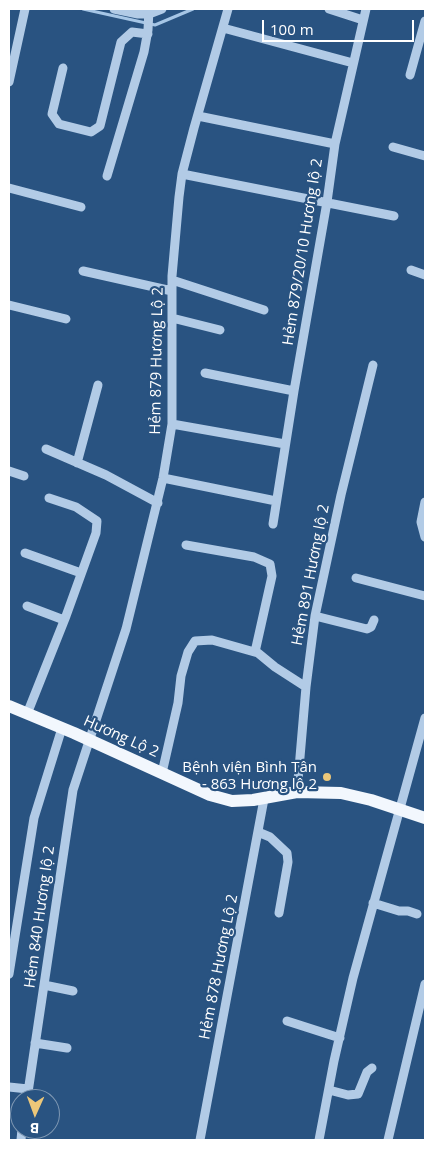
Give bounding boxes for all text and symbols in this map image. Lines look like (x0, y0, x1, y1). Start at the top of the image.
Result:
scale bar (264, 10, 416, 42)
text: 100 m (270, 19, 314, 39)
street label: Hẻm 879/20/10 Hương lộ 2 (279, 157, 327, 347)
street label: Hẻm 879 Hương Lộ 2 (147, 287, 167, 435)
street label: Hẻm 891 Hương lộ 2 (288, 503, 334, 647)
street label: Hương Lộ 2 (80, 712, 162, 762)
place label: Bệnh viện Bình Tân - 863 Hương lộ 2 (182, 759, 317, 794)
marker: Bệnh viện Bình Tân - 863 Hương lộ 2 (321, 771, 333, 783)
street label: Hẻm 840 Hương lộ 2 (21, 845, 59, 989)
street label: Hẻm 878 Hương Lộ 2 (196, 893, 242, 1041)
north arrow (10, 1089, 60, 1139)
text: B (29, 1119, 40, 1138)

